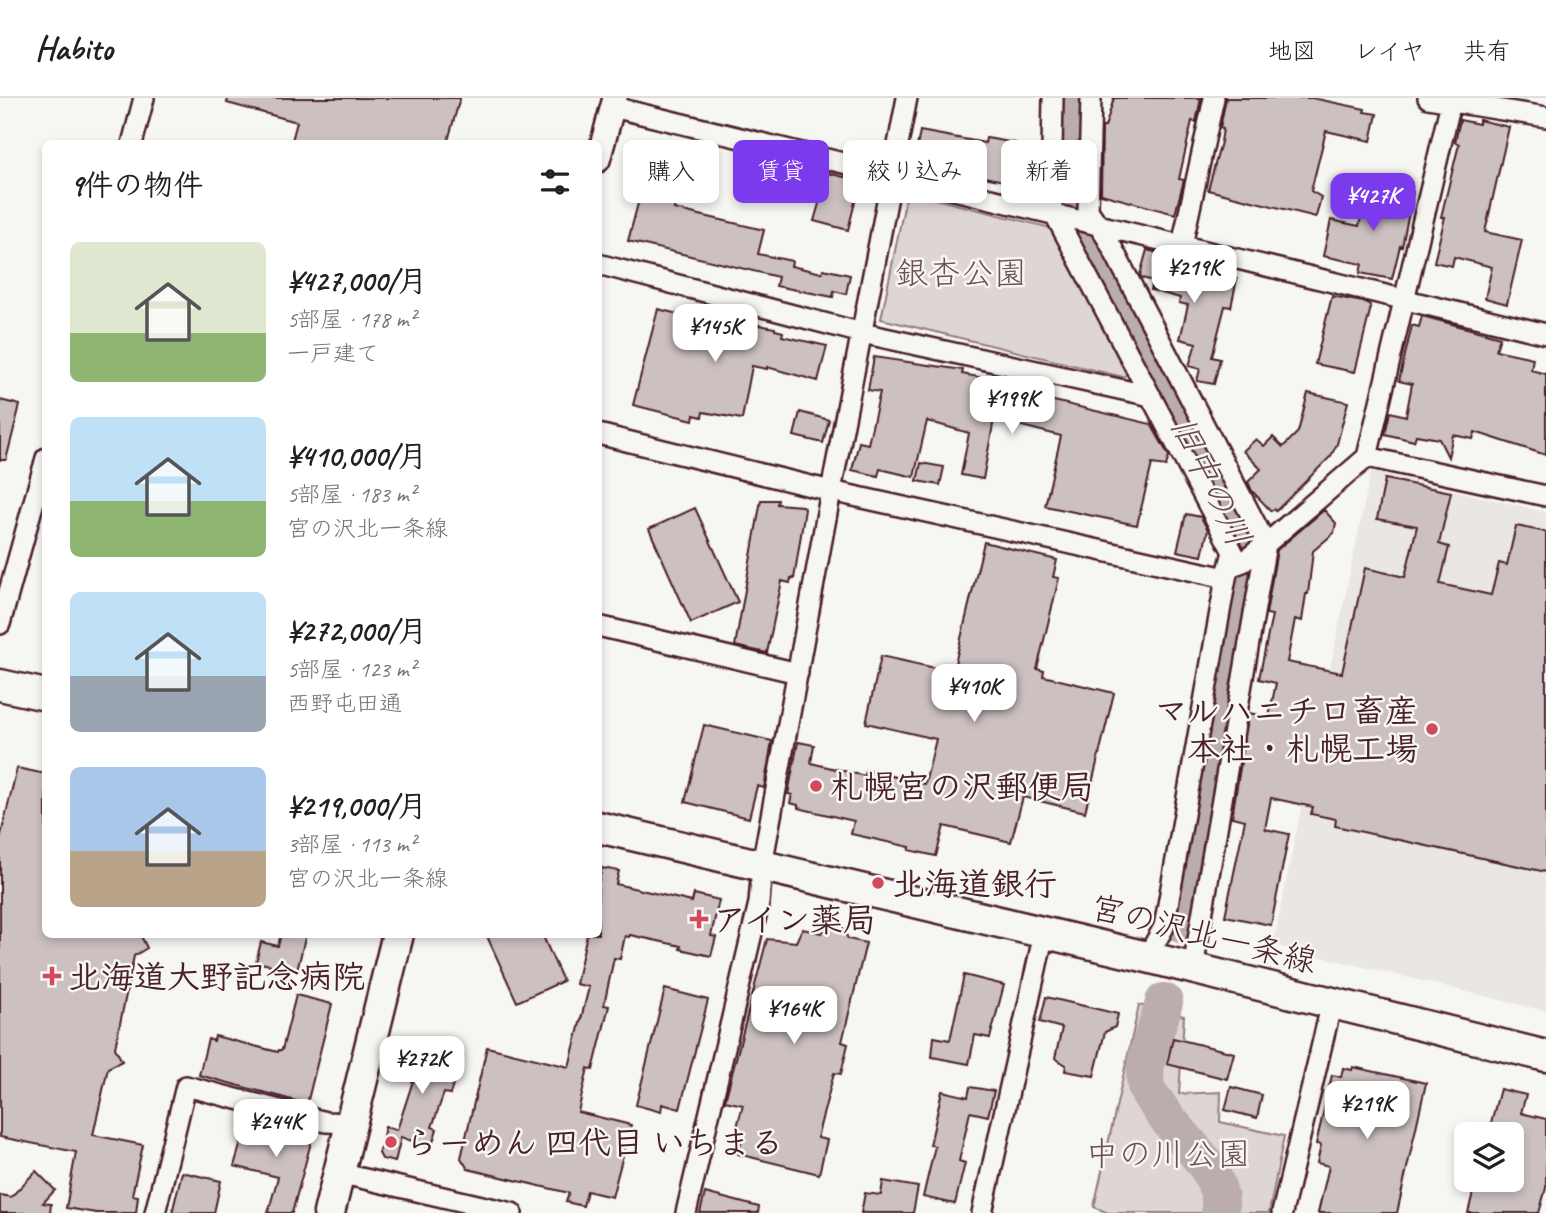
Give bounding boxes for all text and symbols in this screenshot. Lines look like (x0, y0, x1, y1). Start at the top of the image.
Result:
text: Habito (35, 27, 113, 69)
text: 地図 (1268, 36, 1316, 66)
text: レイヤ (1354, 36, 1425, 66)
text: 共有 (1463, 36, 1511, 66)
chip: 購入 (623, 140, 719, 203)
chip: 賃貸 (733, 140, 829, 203)
chip: 絞り込み (843, 140, 987, 203)
chip: 新着 (1001, 140, 1097, 203)
icon: filters (536, 163, 574, 201)
text: 9件の物件 (70, 166, 203, 204)
pin: ¥427K (1324, 174, 1422, 233)
text: ¥427K (1347, 181, 1400, 210)
pin: ¥219K (1145, 246, 1243, 305)
park label: 銀杏公園 (895, 252, 1027, 294)
text: ¥219K (1168, 253, 1220, 282)
text: ¥427,000/月 (287, 262, 427, 300)
icon: home (126, 270, 210, 354)
pin: ¥145K (666, 304, 764, 364)
text: 5部屋 · 178 m² (287, 305, 416, 334)
text: ¥145K (689, 312, 741, 341)
text: 一戸建て (287, 339, 379, 368)
pin: ¥199K (963, 376, 1061, 436)
text: ¥199K (986, 384, 1038, 413)
water label: 旧中の川 (1160, 408, 1261, 554)
text: ¥410,000/月 (287, 437, 427, 475)
icon: home (126, 445, 210, 529)
text: 5部屋 · 183 m² (287, 480, 416, 509)
text: 宮の沢北一条線 (287, 514, 448, 543)
text: ¥272,000/月 (287, 612, 427, 650)
icon: home (126, 620, 210, 704)
text: 5部屋 · 123 m² (287, 655, 416, 684)
pin: ¥410K (925, 664, 1023, 724)
text: ¥410K (947, 672, 1001, 701)
text: 西野屯田通 (287, 689, 402, 718)
place label: マルハニチロ畜産 本社・札幌工場 (1155, 690, 1418, 770)
marker: マルハニチロ畜産 本社・札幌工場 (1424, 721, 1440, 737)
place label: 札幌宮の沢郵便局 (830, 766, 1094, 808)
marker: 札幌宮の沢郵便局 (808, 778, 824, 794)
text: ¥219,000/月 (287, 787, 427, 825)
icon: home (126, 795, 210, 879)
text: 3部屋 · 113 m² (287, 830, 416, 859)
place label: 北海道銀行 (892, 863, 1057, 905)
text: 宮の沢北一条線 (287, 864, 448, 893)
marker: 北海道銀行 (870, 875, 886, 891)
street label: 宮の沢北一条線 (1087, 886, 1321, 982)
place label: アイン薬局 (713, 899, 876, 941)
marker: アイン薬局 (691, 911, 707, 927)
place label: 北海道大野記念病院 (68, 956, 365, 998)
marker: 北海道大野記念病院 (42, 966, 62, 986)
pin: ¥164K (745, 986, 843, 1046)
text: ¥164K (767, 994, 821, 1023)
pin: ¥272K (373, 1037, 471, 1096)
text: ¥272K (396, 1044, 449, 1073)
pin: ¥219K (1318, 1082, 1416, 1141)
text: ¥219K (1341, 1089, 1393, 1118)
pin: ¥244K (227, 1100, 325, 1159)
text: ¥244K (249, 1107, 303, 1136)
place label: らーめん 四代目 いちまる (405, 1122, 784, 1164)
map controls (1454, 1122, 1524, 1192)
button: layers (1454, 1122, 1524, 1192)
park label: 中の川公園 (1086, 1133, 1251, 1175)
marker: らーめん 四代目 いちまる (383, 1134, 399, 1150)

